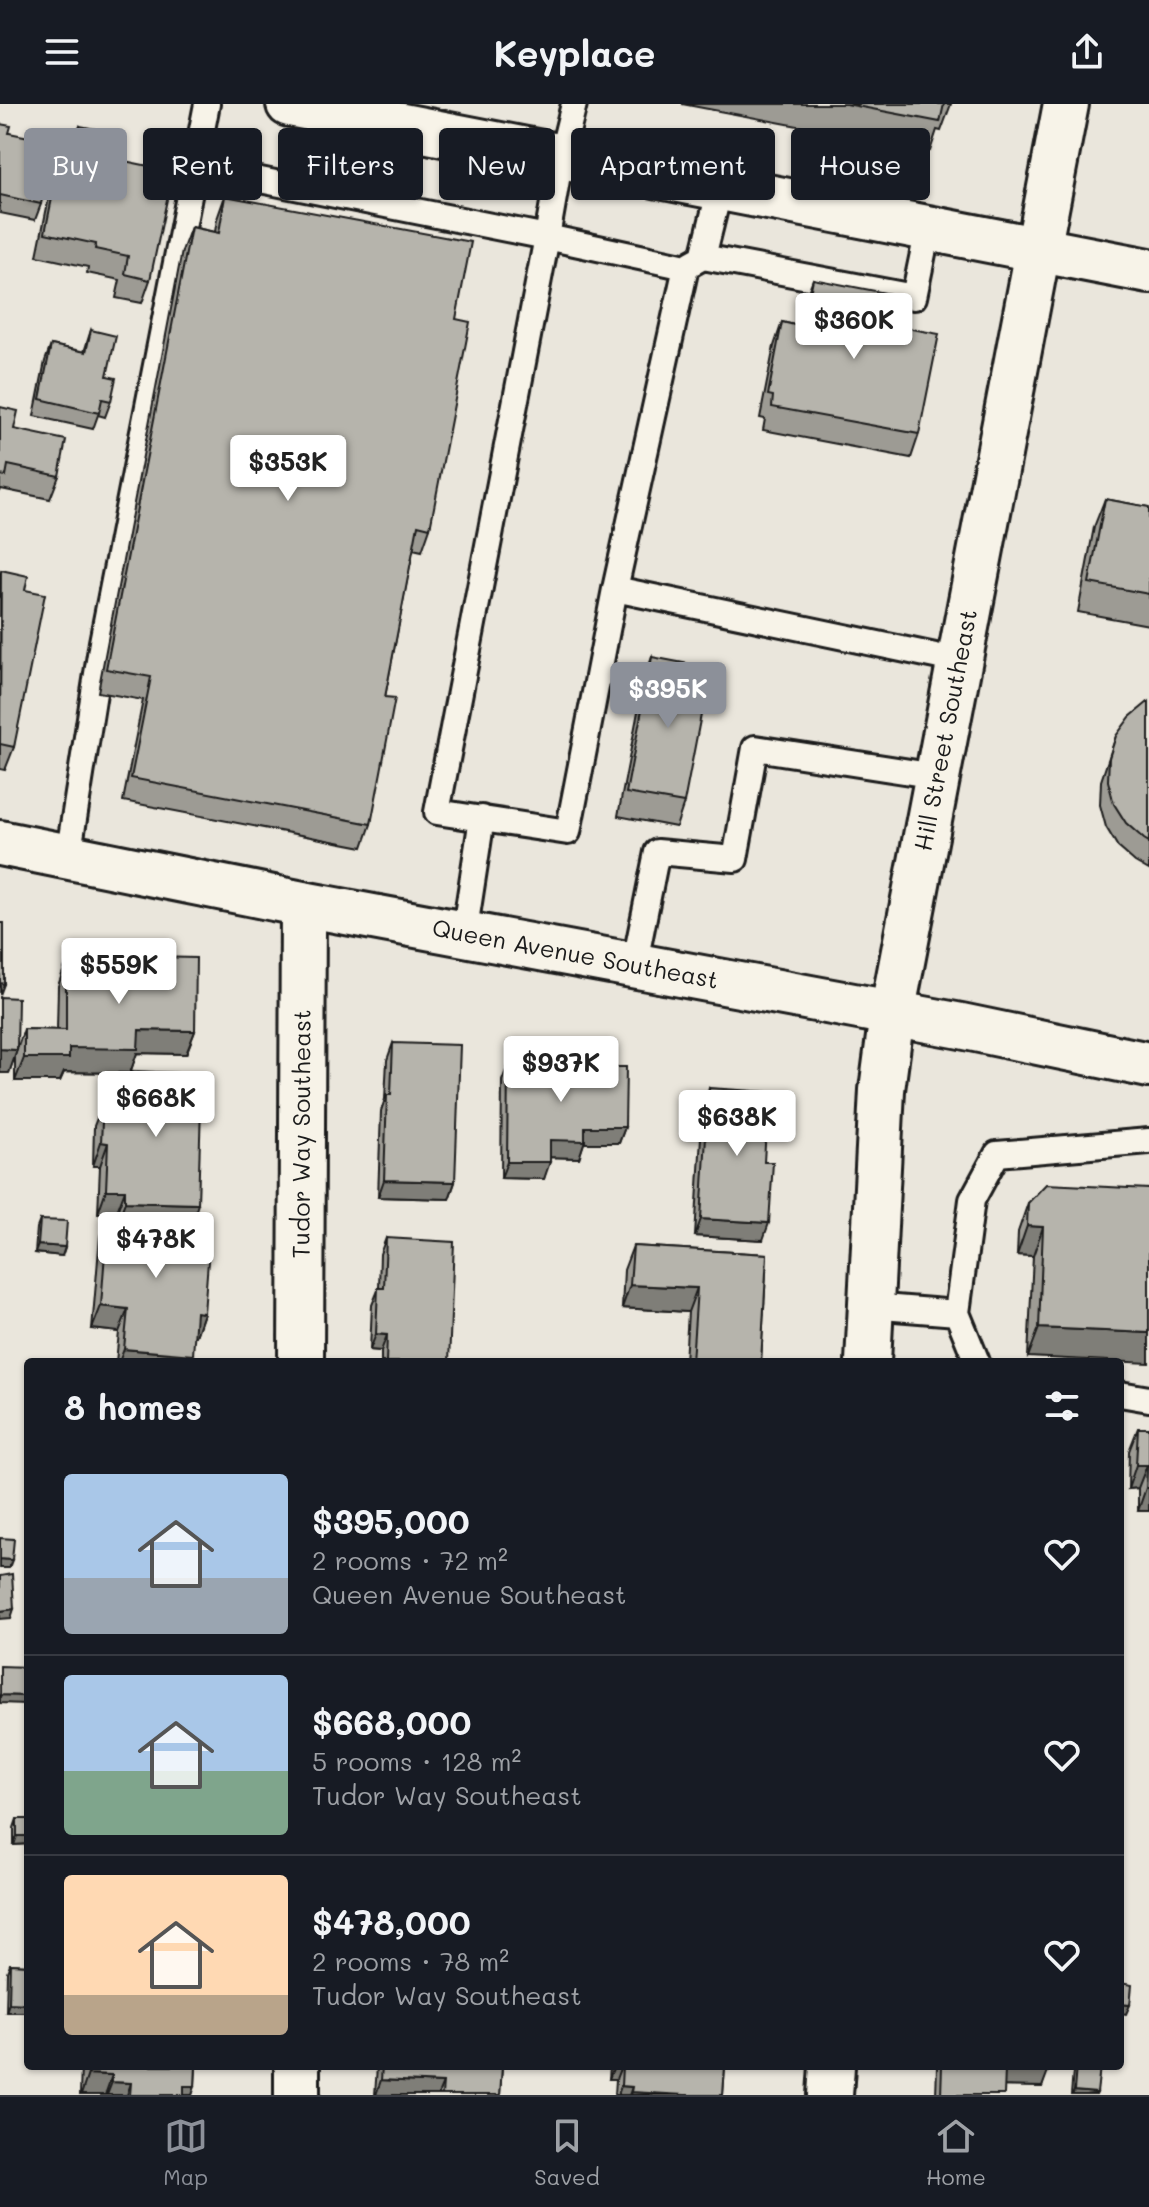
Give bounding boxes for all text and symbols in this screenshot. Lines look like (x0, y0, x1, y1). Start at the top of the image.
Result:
text: Keyplace (493, 29, 656, 76)
icon: menu (40, 30, 84, 74)
icon: share (1065, 30, 1109, 74)
chip: Buy (24, 128, 127, 200)
chip: Rent (143, 128, 262, 200)
chip: Filters (278, 128, 423, 200)
chip: New (439, 128, 555, 200)
chip: Apartment (571, 128, 775, 200)
chip: House (791, 128, 930, 200)
pin: $360K (798, 293, 910, 361)
text: $360K (813, 302, 895, 336)
pin: $353K (232, 435, 344, 503)
text: $353K (248, 444, 328, 478)
street label: Hill Street Southeast (907, 606, 983, 853)
pin: $395K (612, 662, 724, 730)
text: $395K (628, 671, 708, 705)
street label: Queen Avenue Southeast (430, 911, 721, 995)
pin: $559K (63, 938, 175, 1006)
text: $559K (79, 947, 159, 981)
street label: Tudor Way Southeast (284, 1009, 317, 1259)
pin: $937K (505, 1036, 617, 1104)
text: $937K (522, 1045, 600, 1079)
pin: $668K (100, 1071, 212, 1139)
text: $668K (116, 1080, 196, 1114)
pin: $638K (681, 1090, 793, 1158)
text: $638K (697, 1099, 777, 1133)
pin: $478K (100, 1212, 212, 1280)
text: $478K (116, 1221, 196, 1255)
text: 8 homes (64, 1384, 202, 1429)
icon: filters (1040, 1384, 1084, 1428)
text: $395,000 (312, 1498, 470, 1543)
icon: home (128, 1506, 224, 1602)
icon: heart (1040, 1532, 1084, 1576)
text: 2 rooms · 72 m² (312, 1543, 508, 1577)
text: Queen Avenue Southeast (312, 1577, 626, 1611)
text: $668,000 (312, 1699, 471, 1744)
icon: home (128, 1707, 224, 1803)
icon: heart (1040, 1733, 1084, 1777)
text: 5 rooms · 128 m² (312, 1744, 521, 1778)
text: Tudor Way Southeast (312, 1778, 582, 1812)
text: $478,000 (312, 1899, 471, 1944)
icon: home (128, 1907, 224, 2003)
icon: heart (1040, 1933, 1084, 1977)
text: 2 rooms · 78 m² (312, 1944, 509, 1978)
text: Tudor Way Southeast (312, 1978, 582, 2012)
tab: Map (163, 2114, 208, 2191)
tab: Saved (534, 2114, 600, 2191)
tab: Home (926, 2114, 986, 2191)

